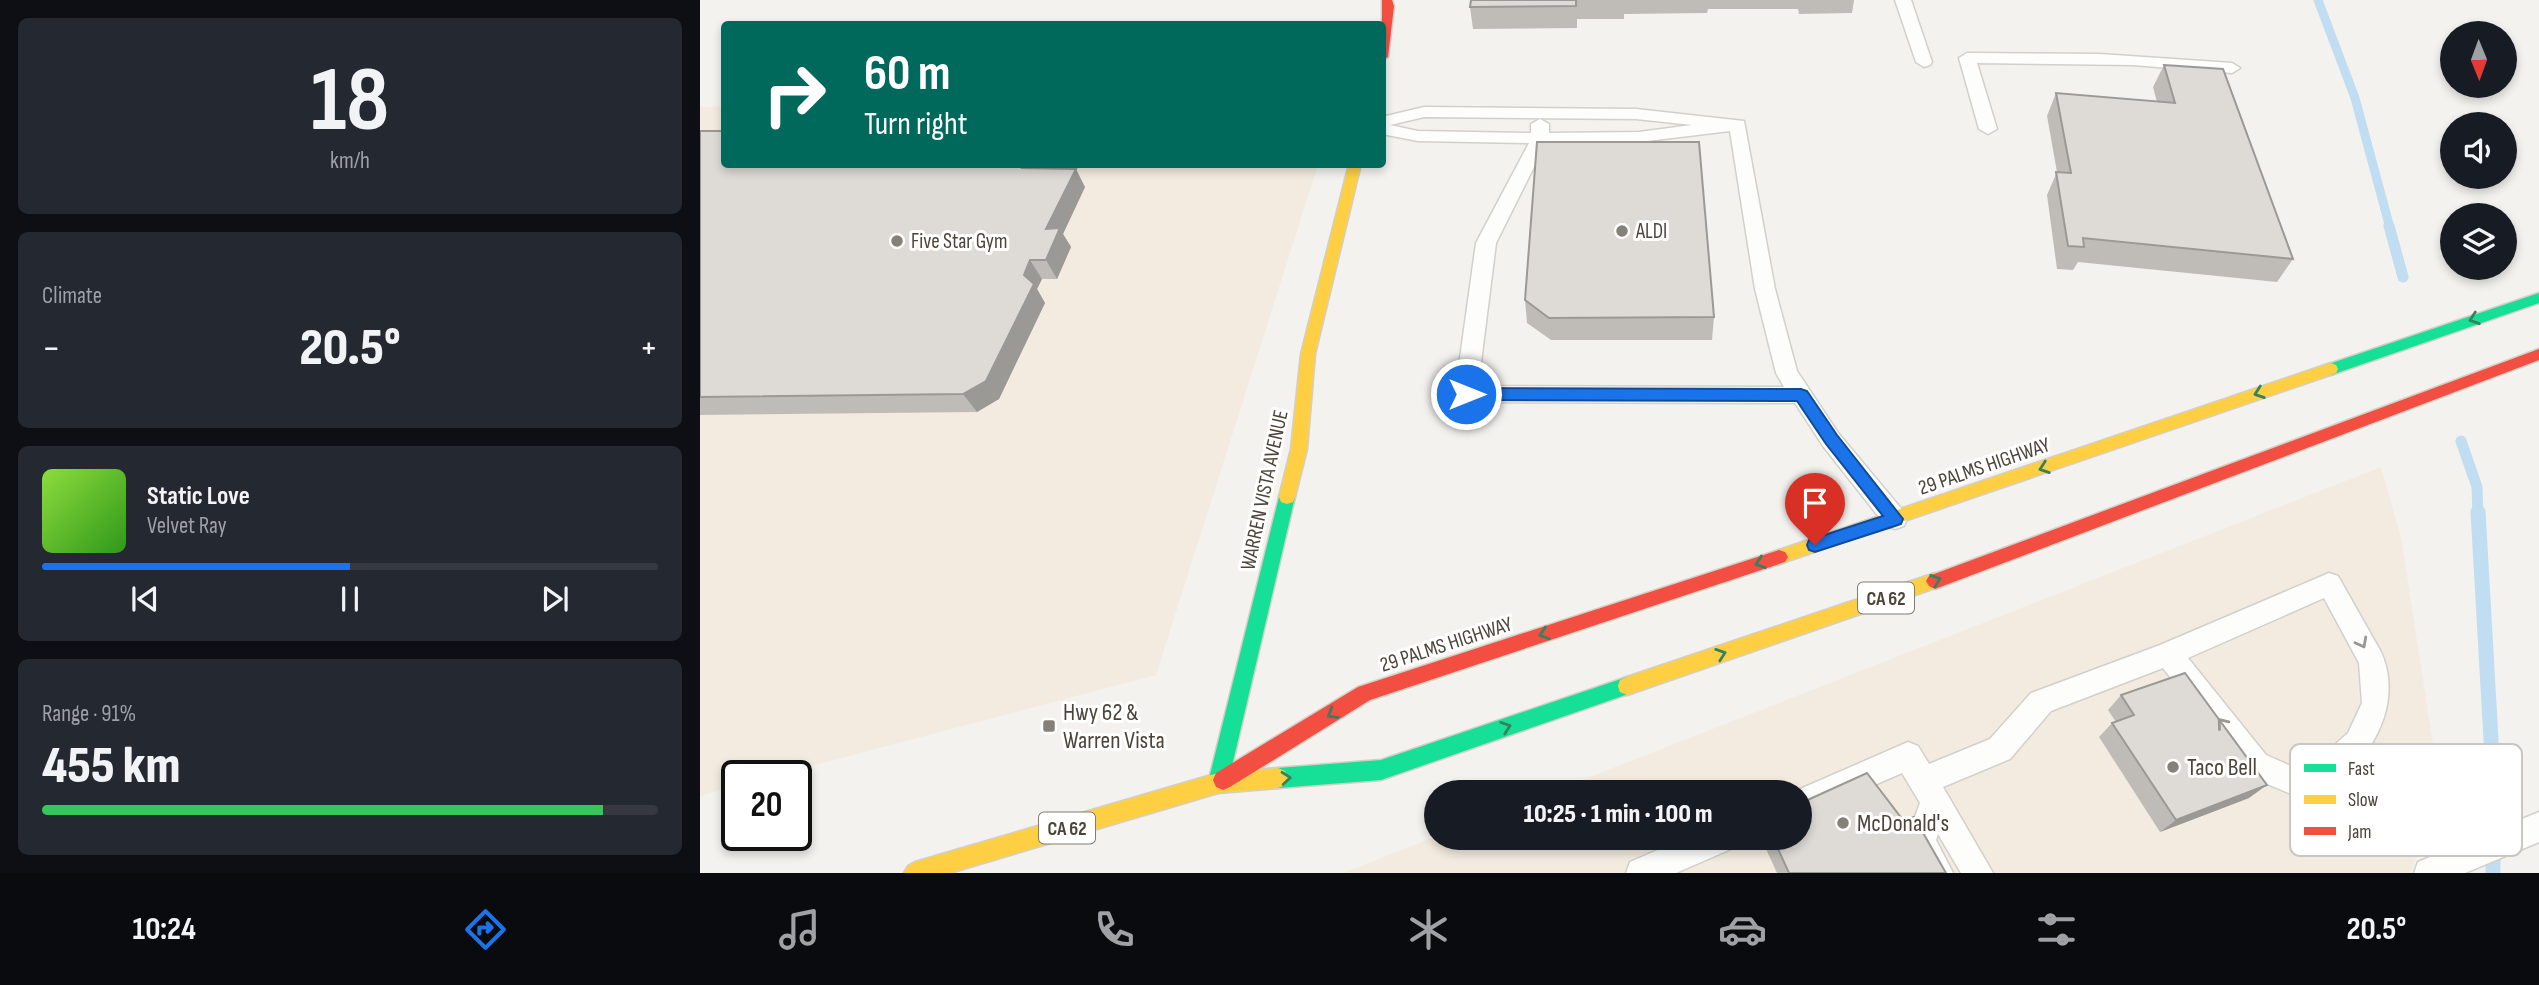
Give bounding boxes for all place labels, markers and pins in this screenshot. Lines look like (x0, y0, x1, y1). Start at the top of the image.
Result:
place label: ALDI (1635, 219, 1667, 244)
marker: ALDI (1614, 223, 1630, 239)
place label: Five Star Gym (911, 229, 1007, 254)
marker: Five Star Gym (889, 233, 905, 249)
pin (1785, 473, 1845, 545)
place label: Hwy 62 & Warren Vista (1063, 698, 1165, 755)
marker: Hwy 62 & Warren Vista (1041, 718, 1057, 734)
place label: Taco Bell (2187, 753, 2257, 782)
marker: Taco Bell (2165, 759, 2181, 775)
place label: McDonald's (1857, 809, 1949, 838)
marker: McDonald's (1835, 815, 1851, 831)

